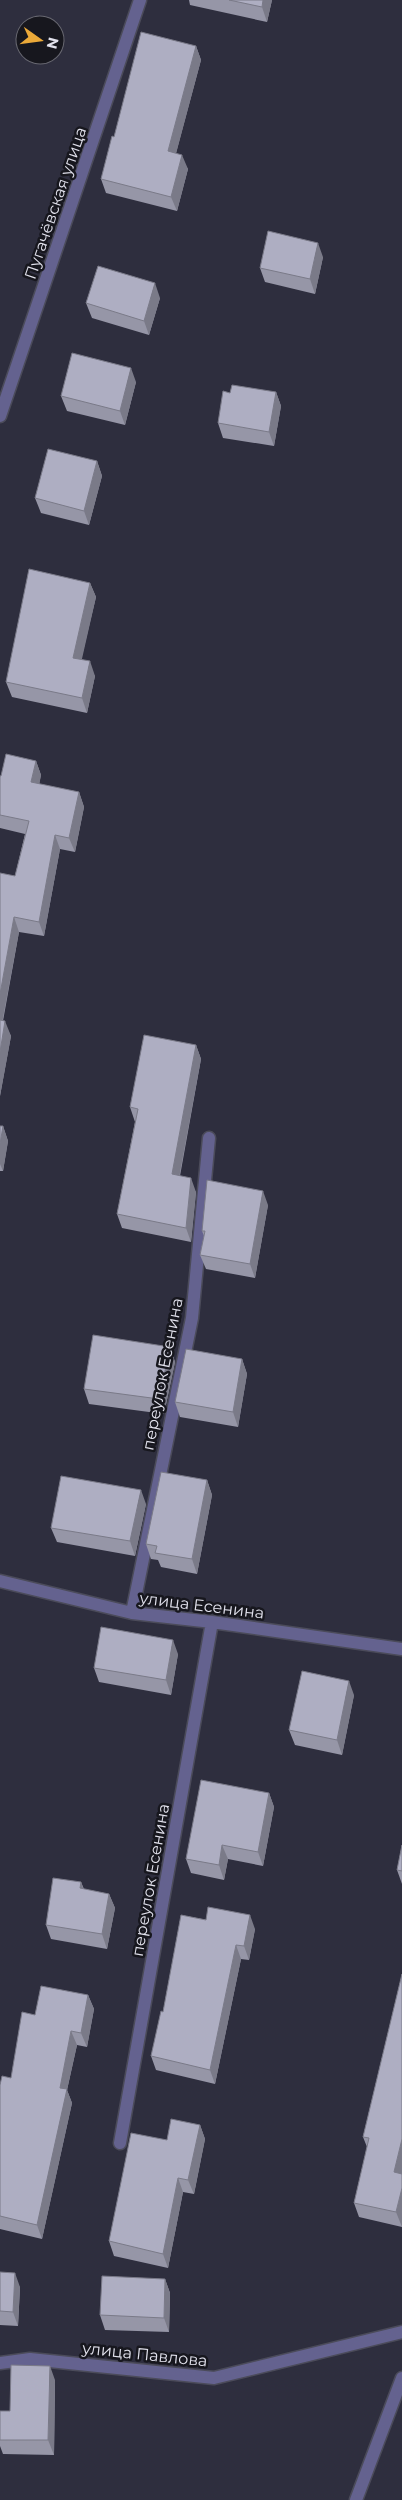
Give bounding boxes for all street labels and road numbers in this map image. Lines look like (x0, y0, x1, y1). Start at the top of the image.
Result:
street label: Пугачёвская улица (21, 125, 90, 282)
street label: переулок Есенина (138, 1296, 187, 1452)
street label: улица Есенина (138, 1588, 265, 1623)
street label: переулок Есенина (128, 1802, 173, 1958)
street label: улица Павлова (80, 2338, 208, 2371)

